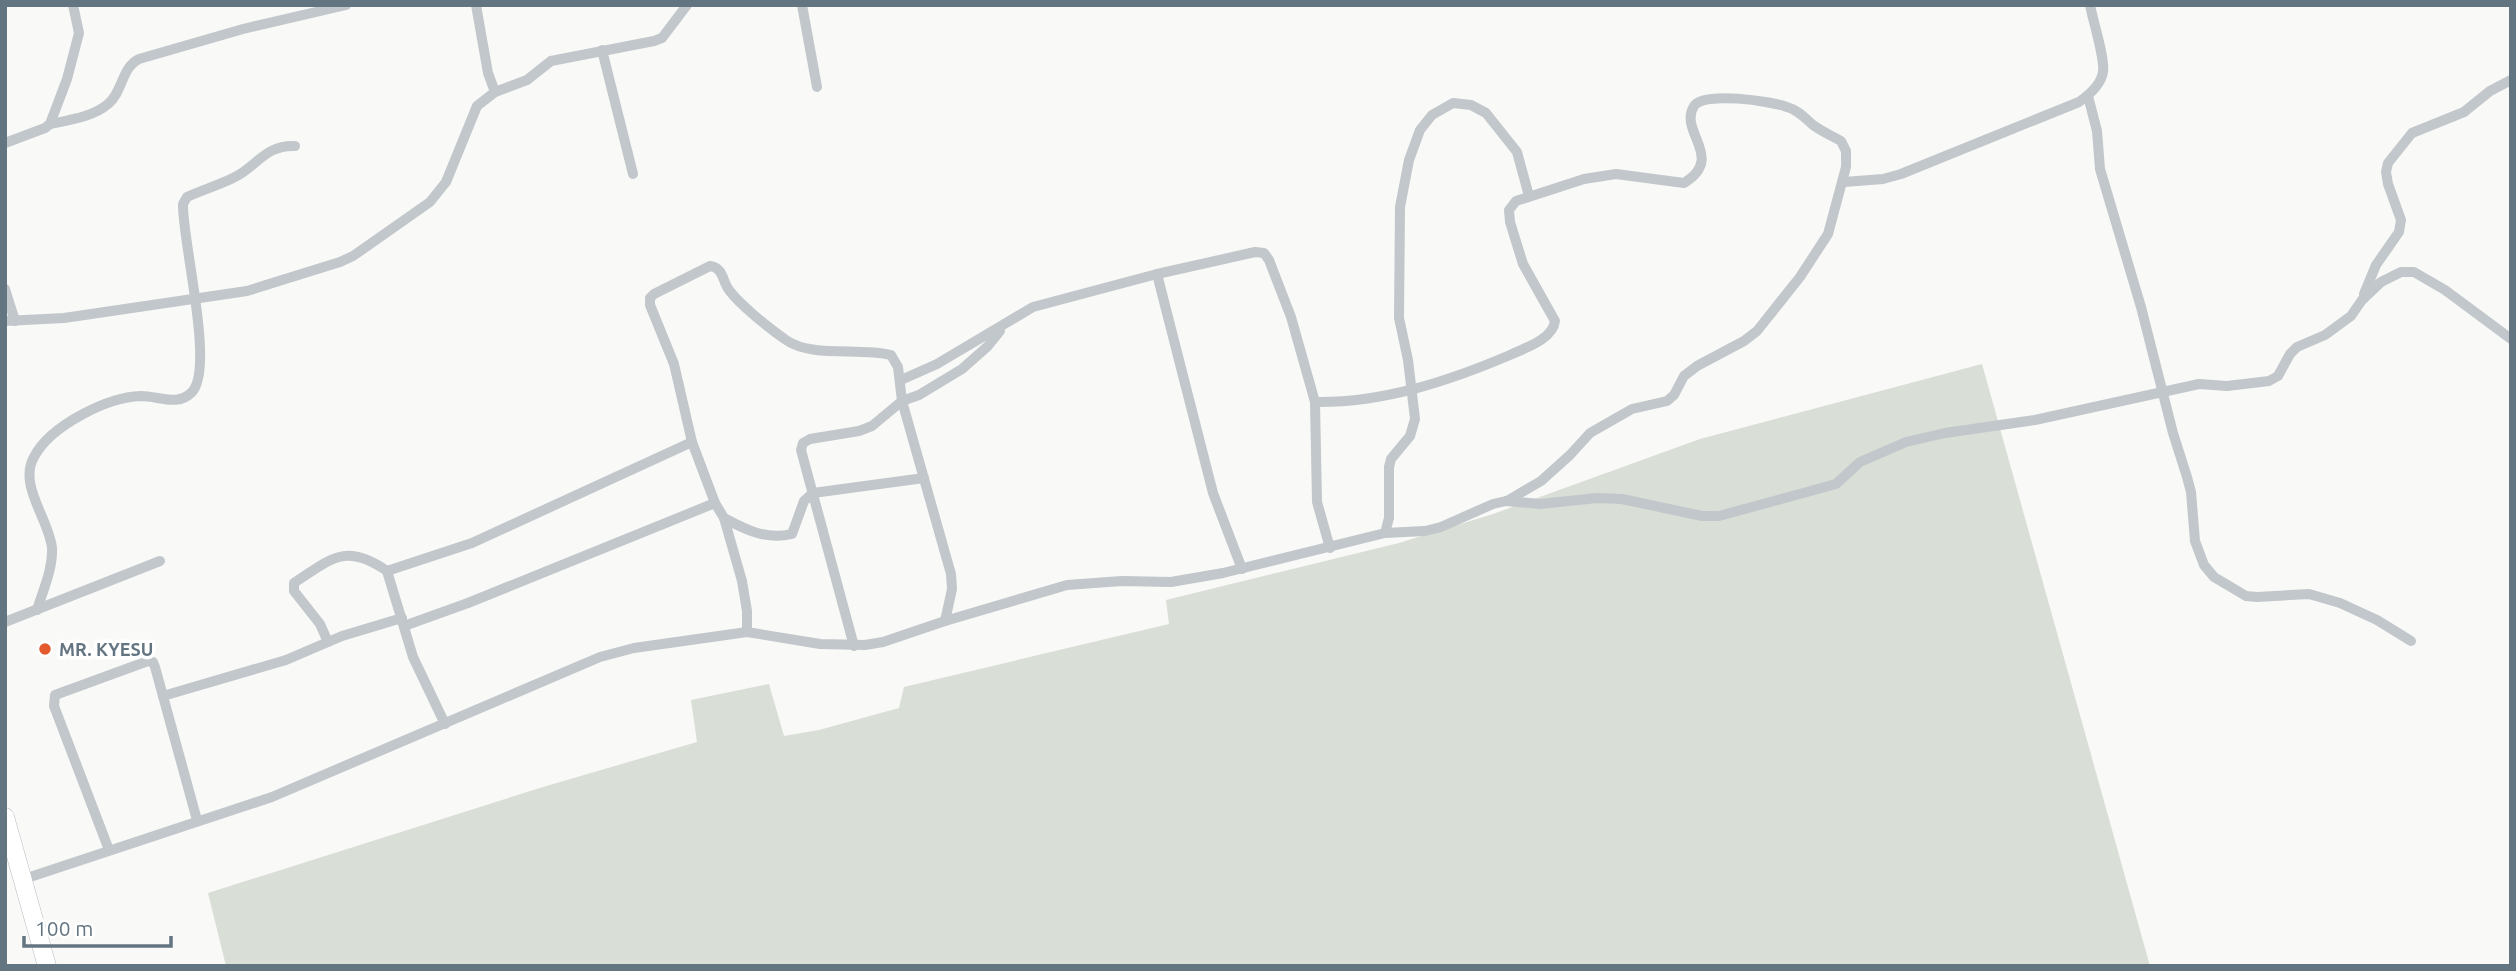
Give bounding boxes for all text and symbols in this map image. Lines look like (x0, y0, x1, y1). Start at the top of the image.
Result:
place label: MR. KYESU (59, 639, 153, 659)
marker: MR. KYESU (37, 641, 53, 657)
scale bar (24, 904, 172, 948)
text: 100 m (35, 916, 93, 940)

